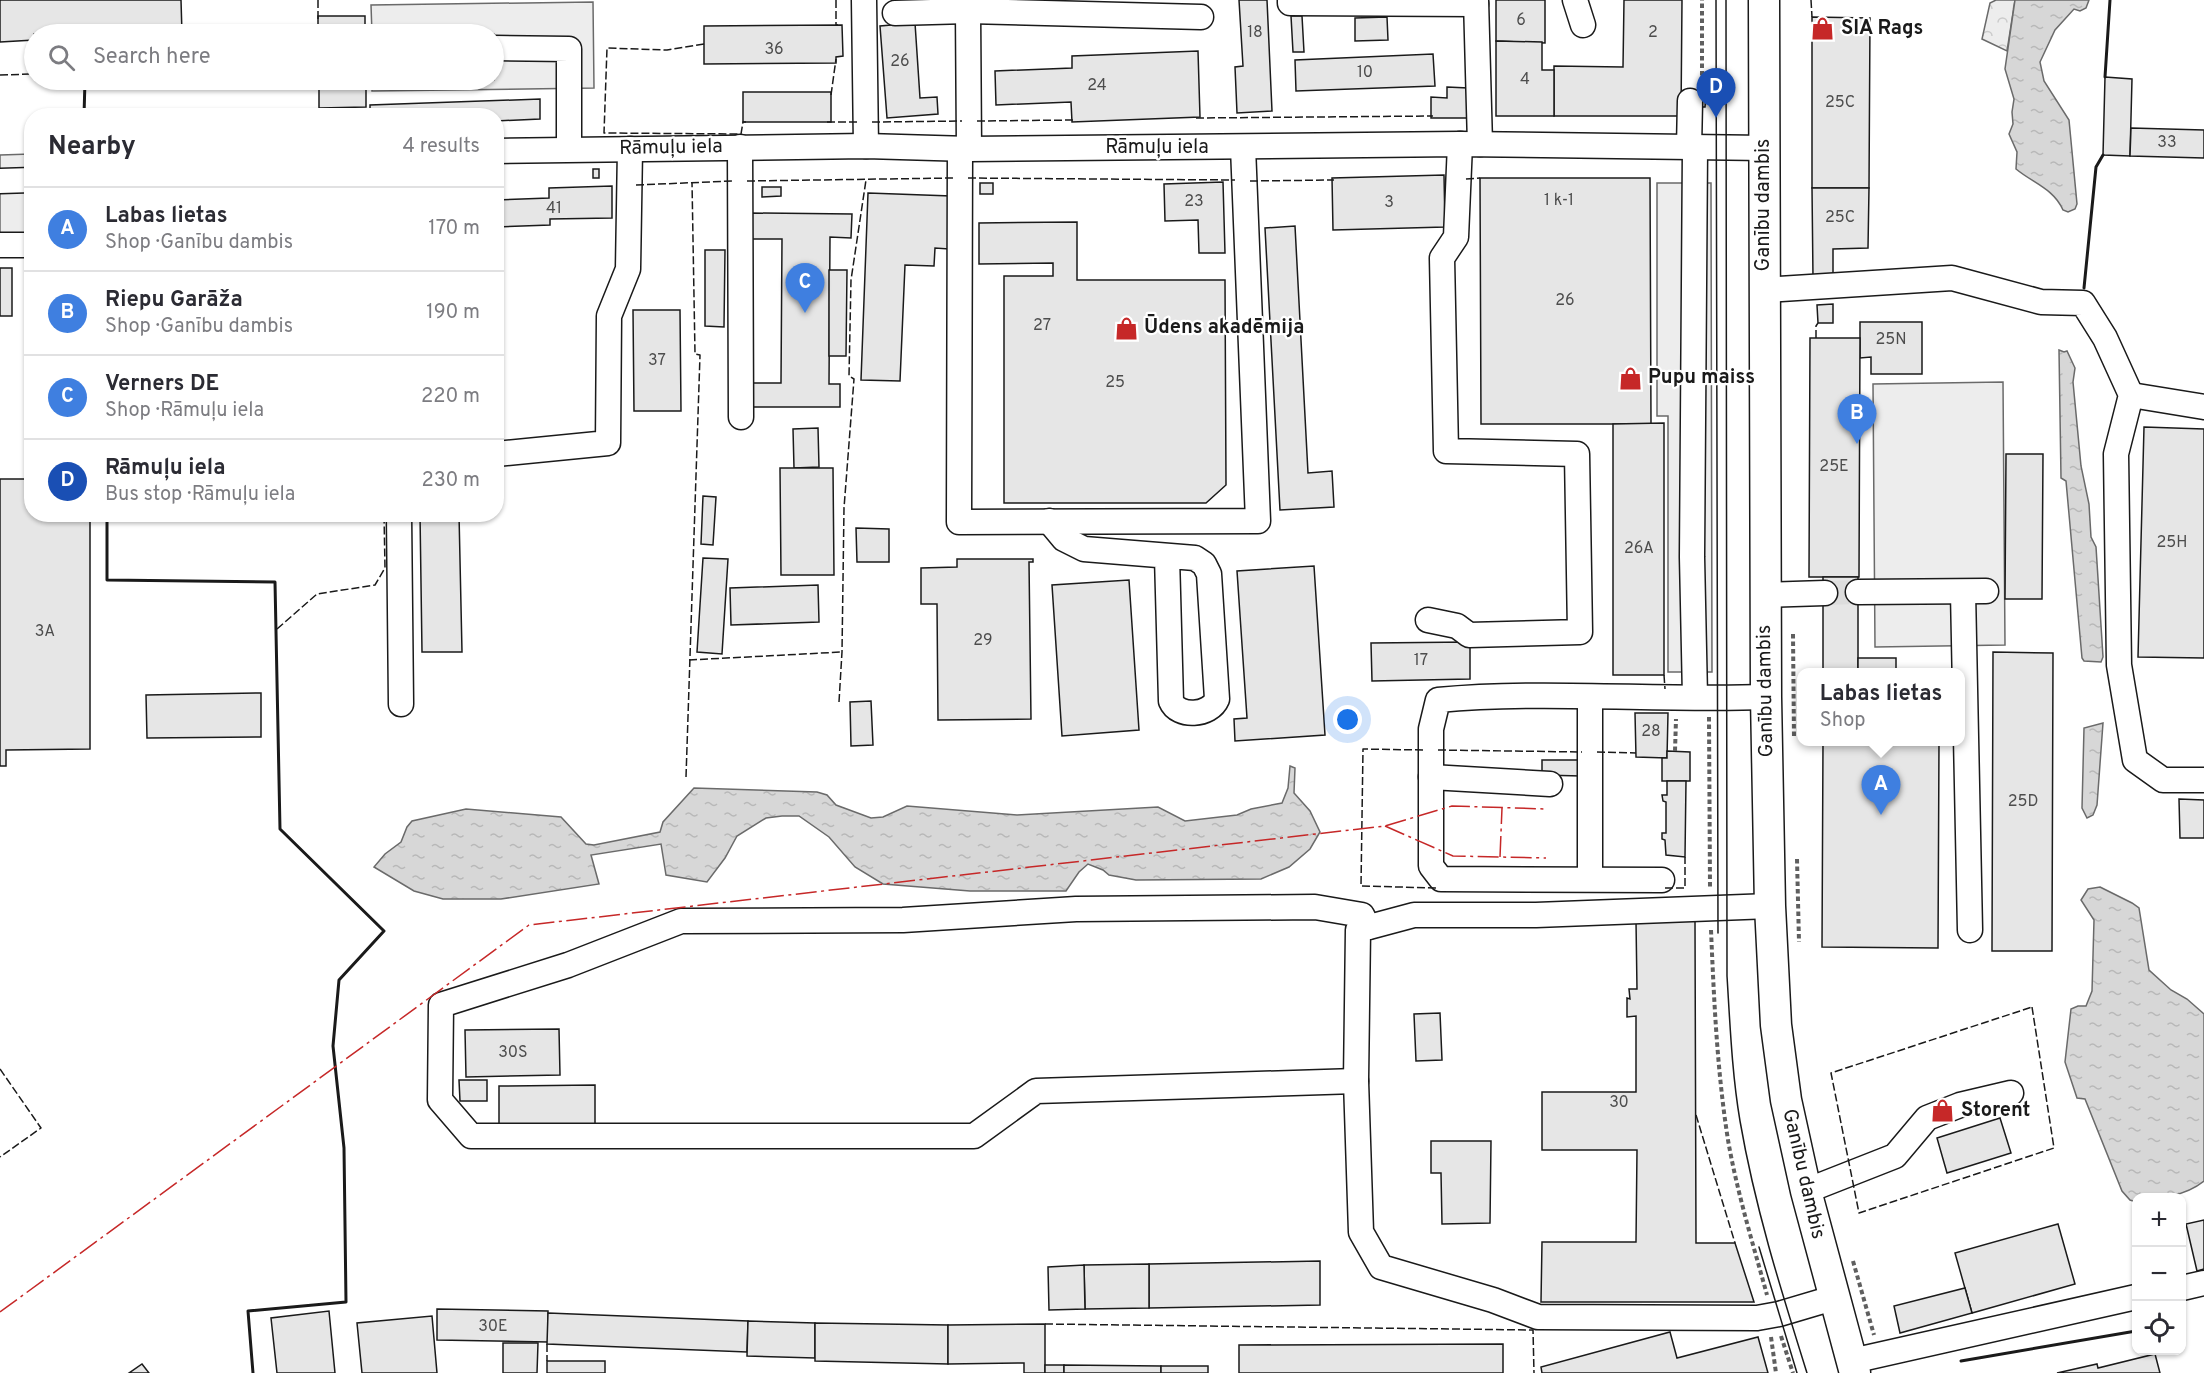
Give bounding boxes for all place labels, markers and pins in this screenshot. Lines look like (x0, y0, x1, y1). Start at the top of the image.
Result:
shop icon: SIA Rags (1810, 16, 1836, 42)
place label: SIA Rags (1841, 16, 1923, 42)
pin: D (1696, 68, 1736, 118)
pin: C (786, 264, 824, 313)
place label: Ūdens akadēmija (1144, 314, 1304, 341)
shop icon: Ūdens akadēmija (1113, 315, 1139, 341)
shop icon: Pupu maiss (1617, 365, 1643, 391)
place label: Pupu maiss (1648, 365, 1755, 391)
pin: B (1838, 394, 1876, 444)
pin: A (1862, 766, 1900, 815)
shop icon: Storent (1930, 1098, 1956, 1124)
place label: Storent (1961, 1098, 2031, 1124)

